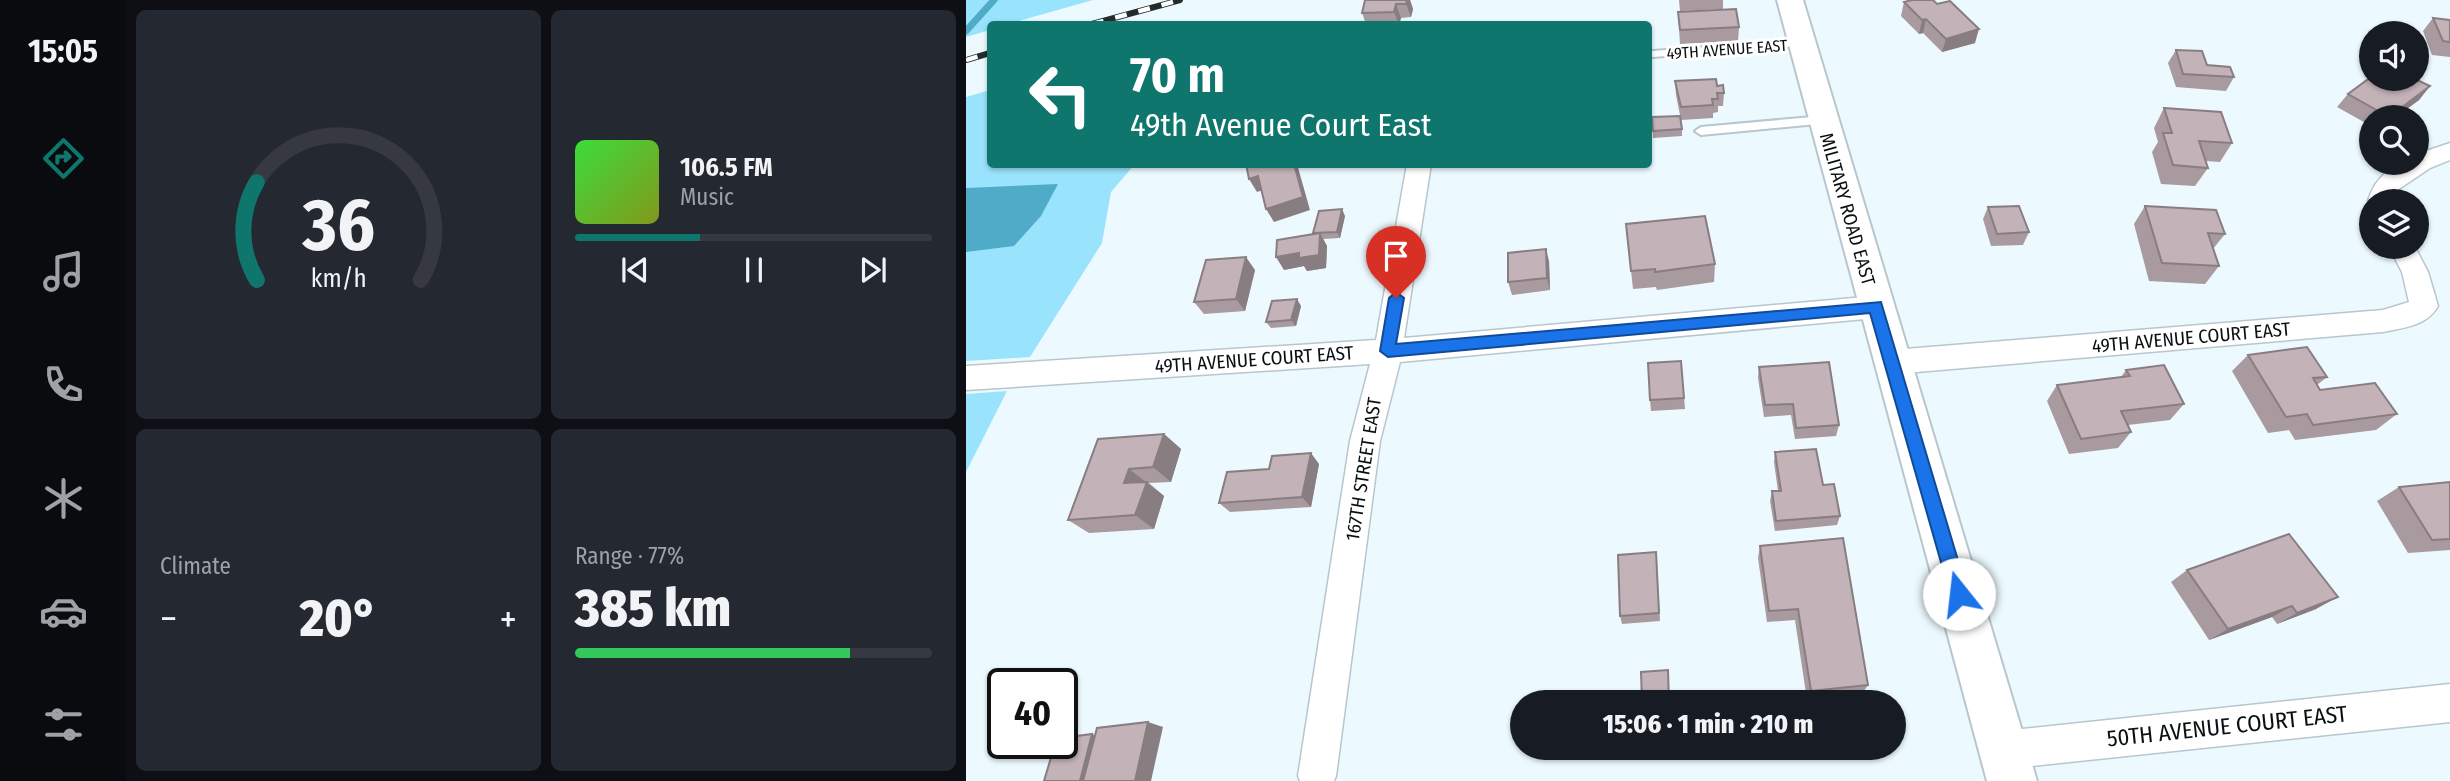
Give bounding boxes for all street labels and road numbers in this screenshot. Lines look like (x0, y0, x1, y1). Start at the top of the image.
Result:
street label: 49TH AVENUE EAST (1666, 36, 1789, 63)
street label: MILITARY ROAD EAST (1815, 130, 1880, 288)
street label: 49TH AVENUE COURT EAST (2091, 317, 2291, 358)
street label: 49TH AVENUE COURT EAST (1154, 341, 1354, 378)
street label: 167TH STREET EAST (1341, 396, 1386, 542)
street label: 50TH AVENUE COURT EAST (2105, 699, 2349, 753)

